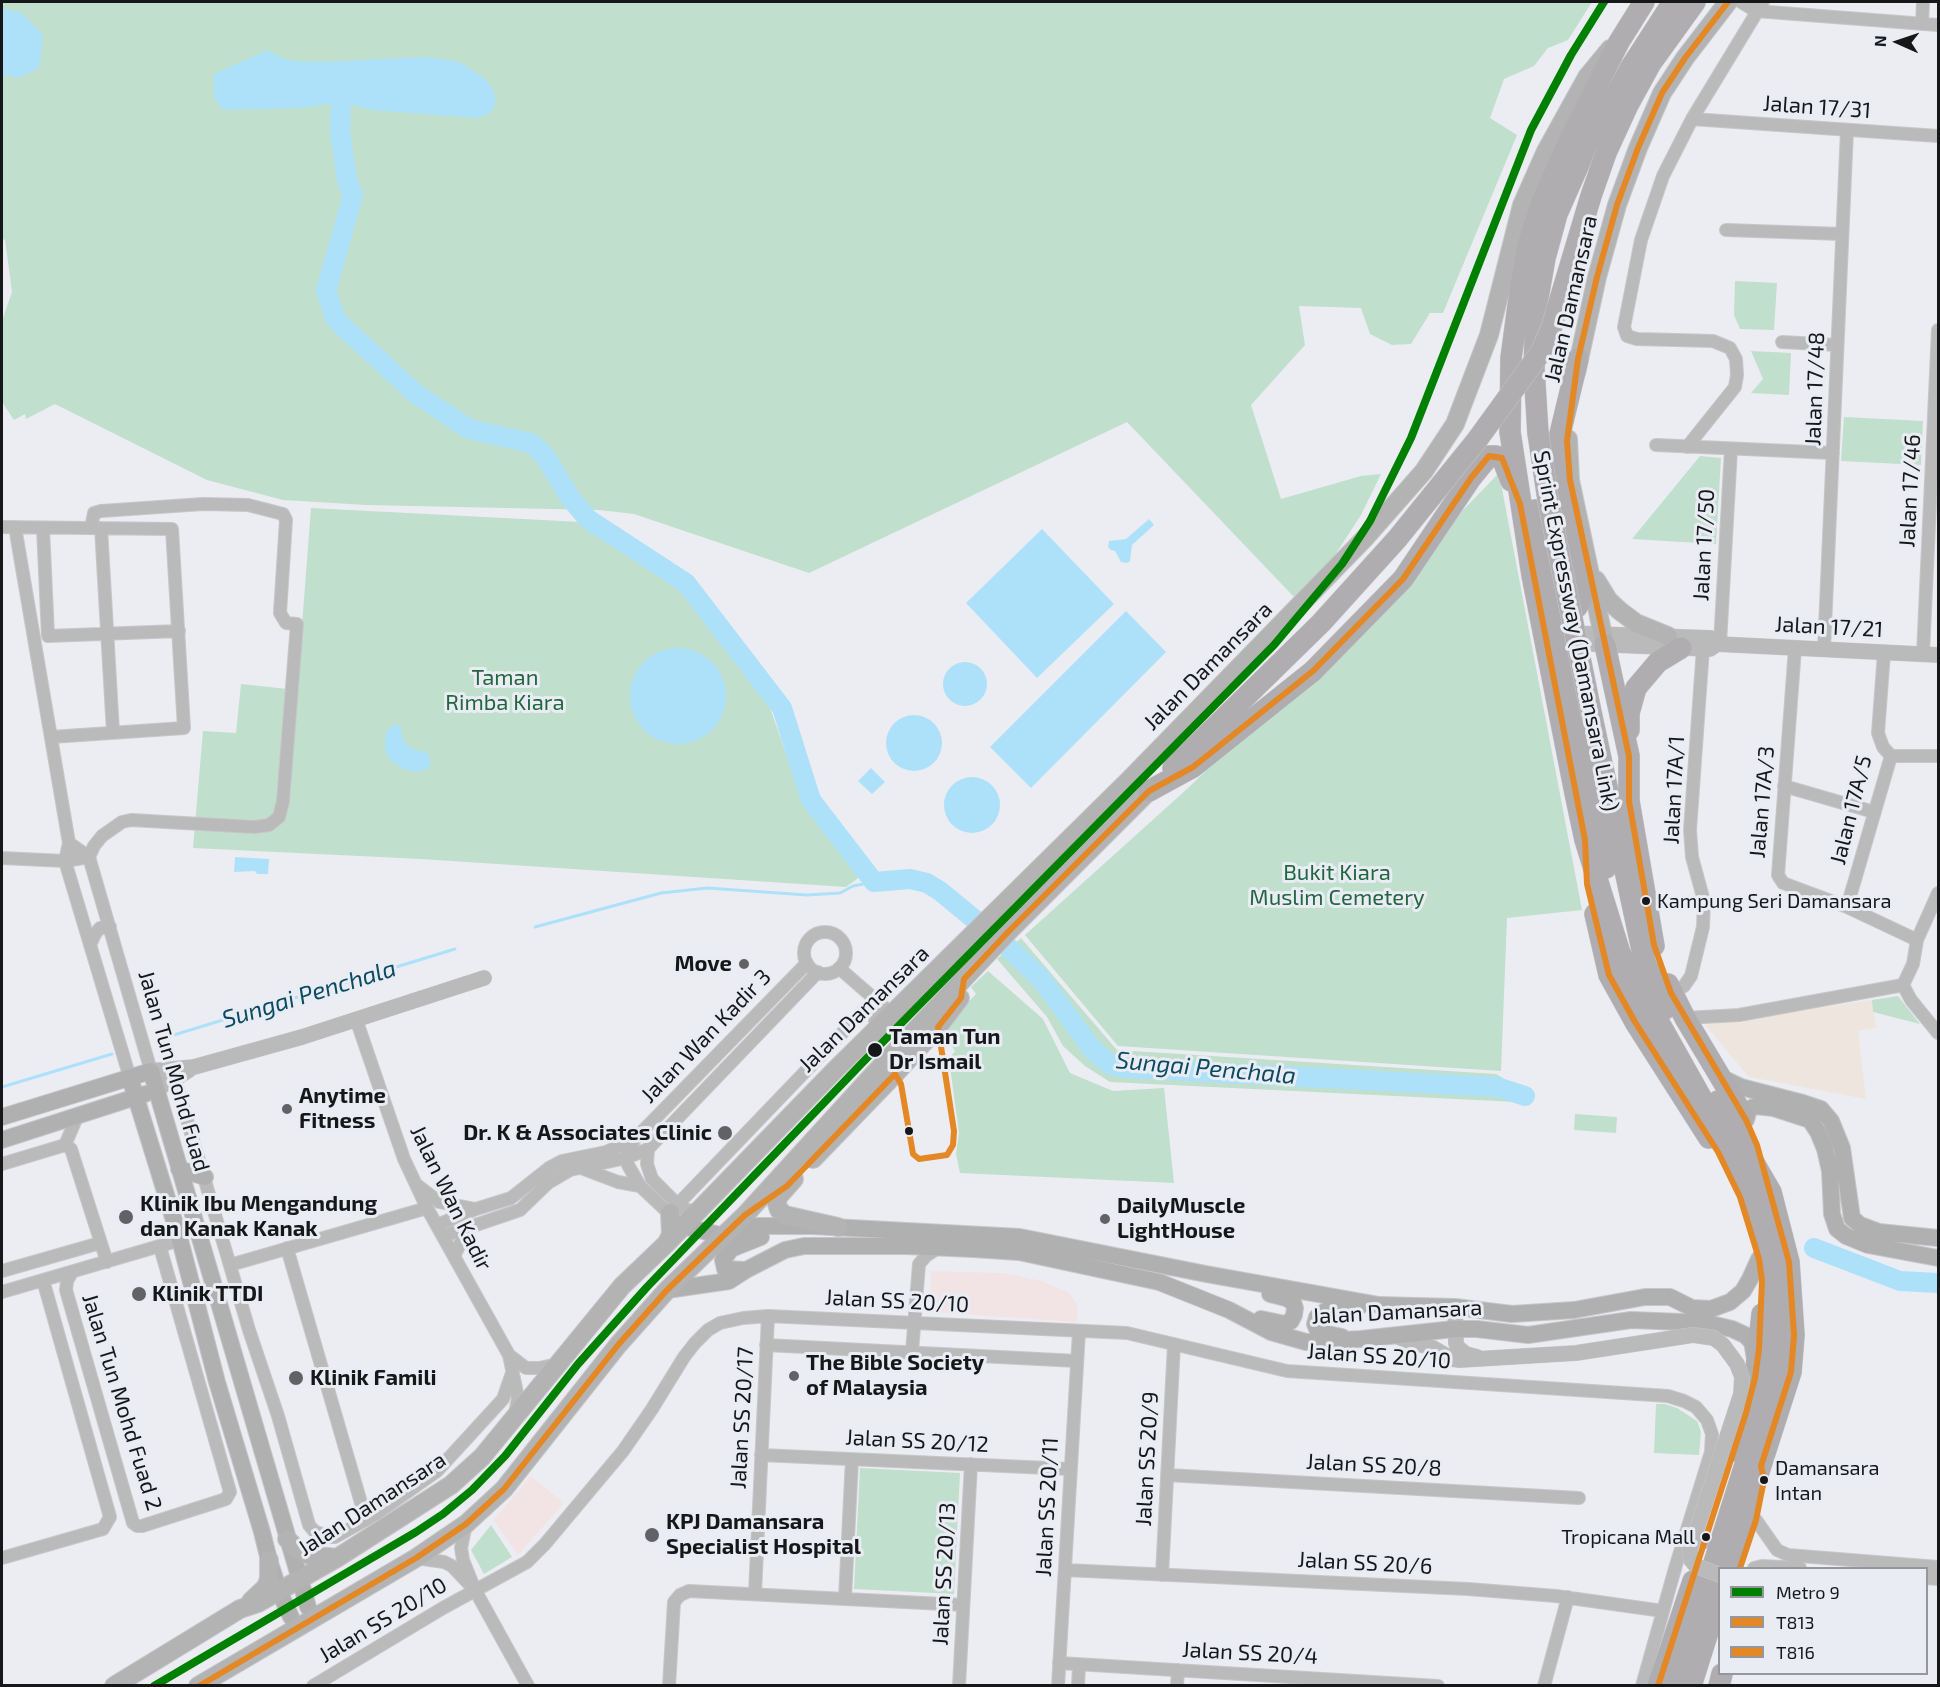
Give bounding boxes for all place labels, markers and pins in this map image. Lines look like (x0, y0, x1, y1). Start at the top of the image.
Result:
place label: Kampung Seri Damansara (1657, 889, 1891, 913)
marker: Kampung Seri Damansara (1640, 895, 1652, 907)
place label: Move (674, 951, 732, 977)
marker: Move (737, 957, 751, 971)
place label: Taman Tun Dr Ismail (889, 1024, 1001, 1076)
marker: Taman Tun Dr Ismail (866, 1041, 884, 1059)
place label: Anytime Fitness (299, 1083, 386, 1134)
marker: Anytime Fitness (280, 1102, 294, 1116)
place label: Dr. K & Associates Clinic (463, 1120, 712, 1146)
marker: Dr. K & Associates Clinic (716, 1124, 734, 1142)
unlabelled marker (903, 1125, 915, 1137)
place label: Klinik Ibu Mengandung dan Kanak Kanak (140, 1191, 377, 1242)
place label: DailyMuscle LightHouse (1117, 1193, 1245, 1244)
marker: Klinik Ibu Mengandung dan Kanak Kanak (117, 1208, 135, 1226)
marker: DailyMuscle LightHouse (1098, 1212, 1112, 1226)
place label: Klinik TTDI (152, 1281, 264, 1307)
marker: Klinik TTDI (130, 1285, 148, 1303)
place label: The Bible Society of Malaysia (806, 1350, 984, 1402)
place label: Klinik Famili (310, 1365, 437, 1391)
marker: Klinik Famili (287, 1369, 305, 1387)
marker: The Bible Society of Malaysia (787, 1369, 801, 1383)
place label: Damansara Intan (1775, 1456, 1880, 1503)
marker: Damansara Intan (1758, 1474, 1770, 1486)
place label: KPJ Damansara Specialist Hospital (666, 1509, 861, 1560)
place label: Tropicana Mall (1561, 1525, 1695, 1549)
marker: KPJ Damansara Specialist Hospital (643, 1526, 661, 1544)
marker: Tropicana Mall (1700, 1531, 1712, 1543)

